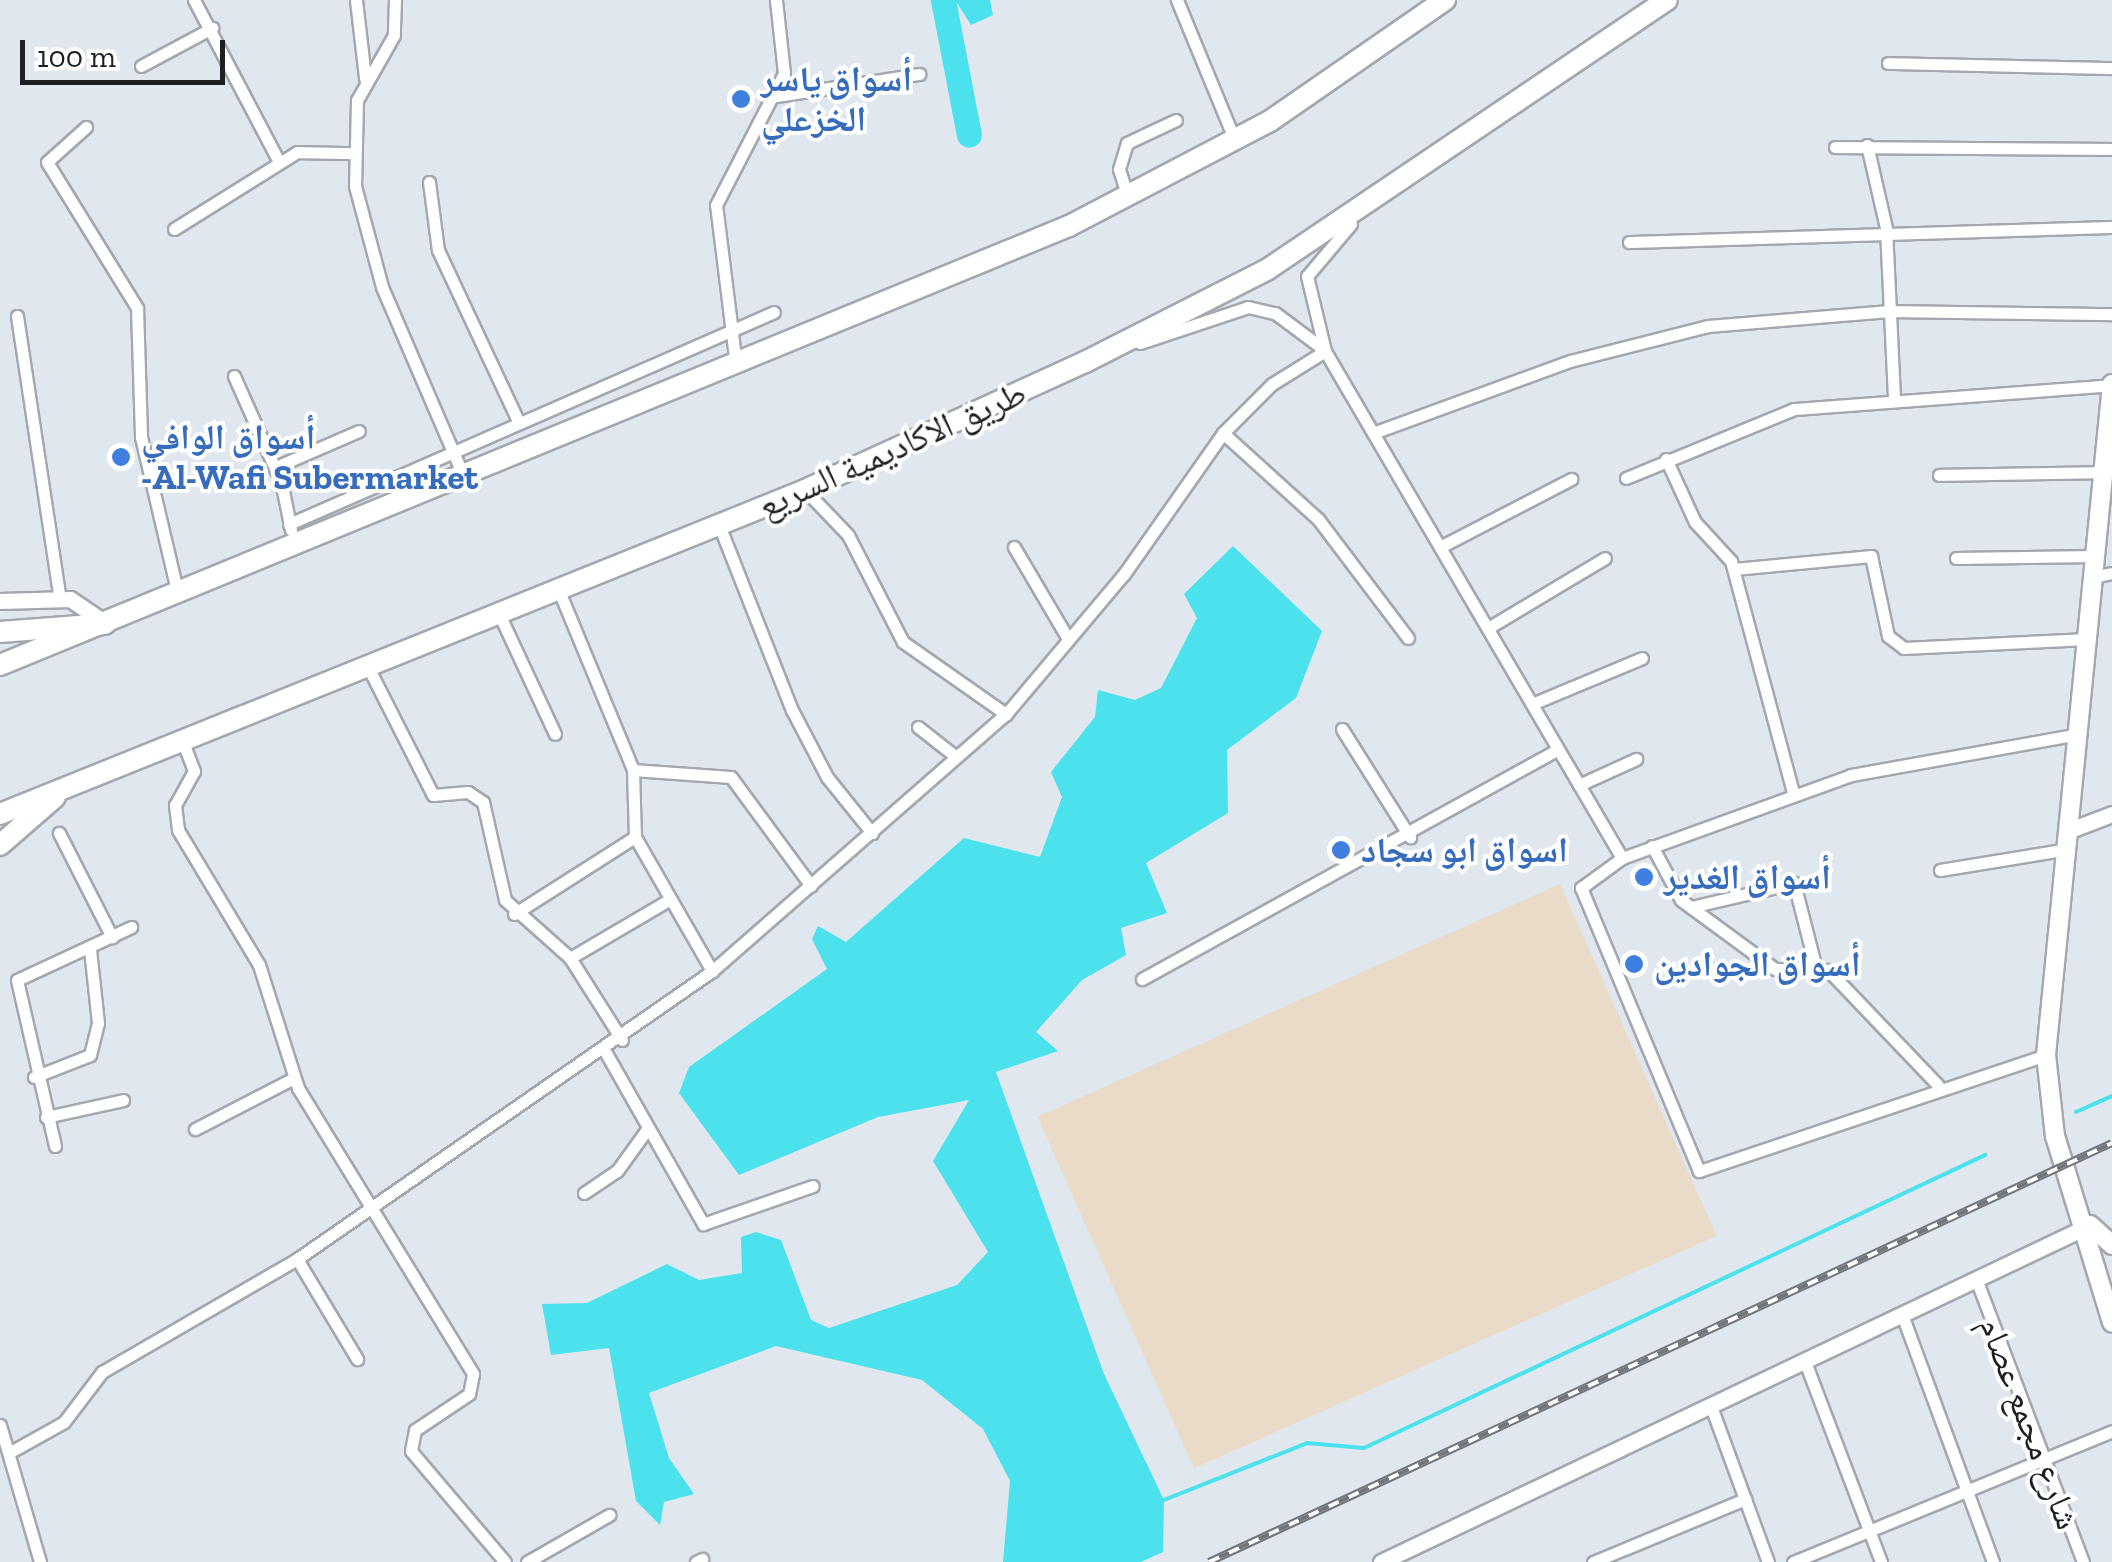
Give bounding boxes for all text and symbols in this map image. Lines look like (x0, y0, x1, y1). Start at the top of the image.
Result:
scale bar (25, 20, 230, 82)
text: 100 m (37, 39, 116, 75)
place label: أسواق ياسر الخزعلي (761, 58, 912, 140)
marker: أسواق ياسر الخزعلي (730, 88, 752, 110)
street label: طريق الاكاديمية السريع (752, 371, 1032, 527)
place label: أسواق الوافي -Al-Wafi Subermarket (141, 416, 477, 498)
marker: أسواق الوافي -Al-Wafi Subermarket (110, 446, 132, 468)
place label: اسواق ابو سجاد (1361, 829, 1568, 871)
marker: اسواق ابو سجاد (1330, 839, 1352, 861)
place label: أسواق الغدير (1664, 856, 1831, 898)
marker: أسواق الغدير (1633, 866, 1655, 888)
place label: أسواق الجوادين (1654, 943, 1861, 985)
marker: أسواق الجوادين (1623, 953, 1645, 975)
street label: شارع مجمع عصام (1970, 1311, 2090, 1535)

